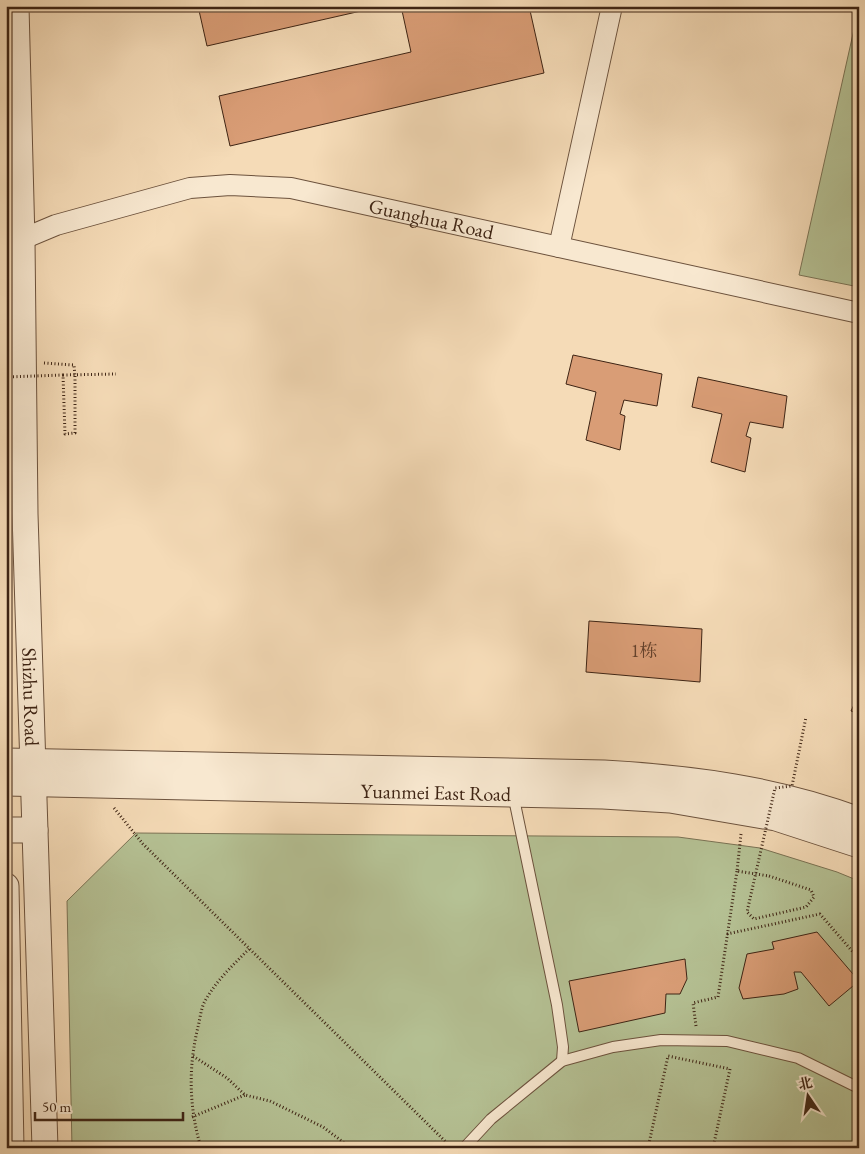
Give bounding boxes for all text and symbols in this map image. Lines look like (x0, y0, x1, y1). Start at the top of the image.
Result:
street label: Guanghua Road (366, 193, 497, 245)
house number: 1栋 (631, 639, 657, 662)
street label: Shizhu Road (16, 647, 45, 747)
street label: Yuanmei East Road (360, 778, 512, 807)
north arrow (782, 1072, 832, 1122)
text: 北 (796, 1073, 814, 1094)
scale bar (35, 1089, 182, 1121)
text: 50 m (42, 1097, 71, 1116)

